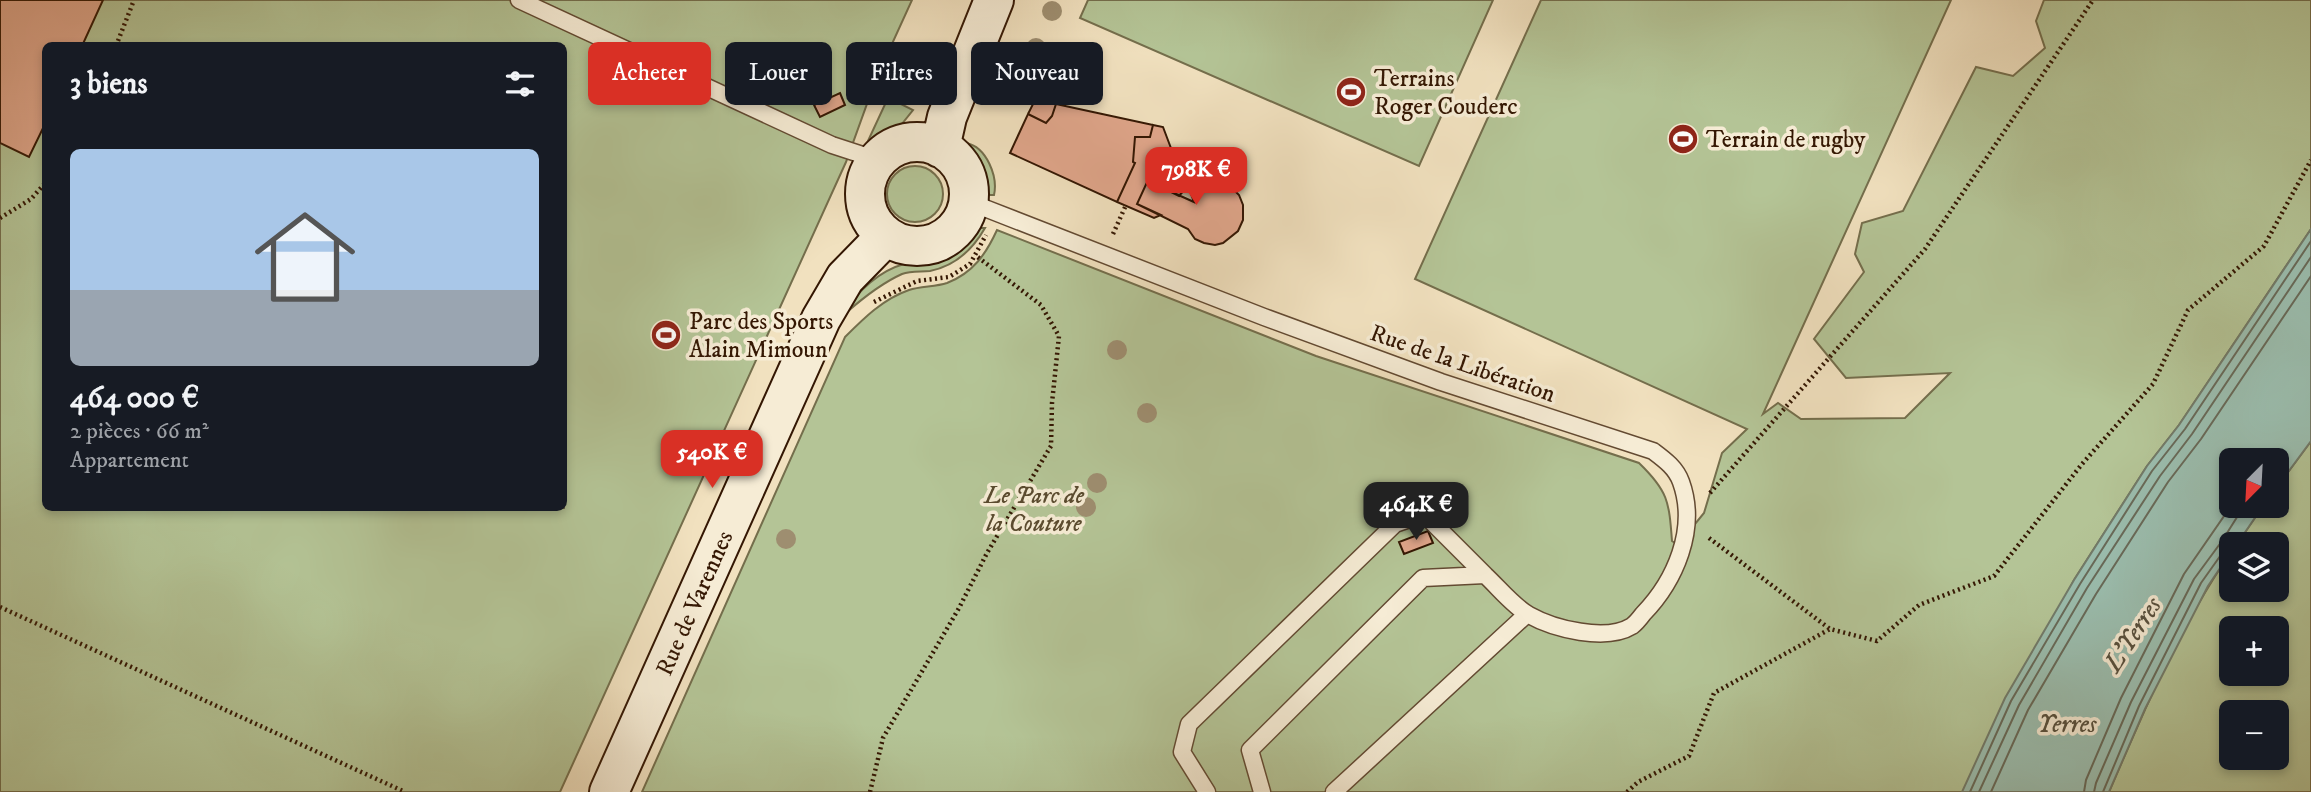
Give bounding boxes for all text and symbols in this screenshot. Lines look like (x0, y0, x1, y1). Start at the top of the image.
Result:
chip: Acheter (588, 42, 711, 105)
chip: Louer (725, 42, 832, 105)
chip: Filtres (846, 42, 957, 105)
chip: Nouveau (971, 42, 1103, 105)
place label: Terrains Roger Couderc (1374, 64, 1518, 122)
icon: filters (501, 65, 539, 103)
text: 3 biens (70, 66, 148, 103)
sports icon: Terrains Roger Couderc (1334, 75, 1368, 109)
sports icon: Terrain de rugby (1666, 122, 1700, 156)
place label: Terrain de rugby (1706, 125, 1866, 155)
pin: 798K € (1139, 148, 1253, 207)
text: 798K € (1161, 155, 1231, 184)
icon: home (242, 194, 368, 320)
place label: Parc des Sports Alain Mimoun (689, 307, 833, 365)
sports icon: Parc des Sports Alain Mimoun (649, 318, 683, 352)
street label: Rue de la Libération (1366, 318, 1560, 410)
text: 464 000 € (70, 380, 199, 417)
text: 2 pièces · 66 m² (70, 417, 209, 446)
pin: 540K € (655, 430, 769, 490)
text: 540K € (677, 438, 747, 467)
text: Appartement (70, 446, 189, 475)
north arrow (2219, 448, 2289, 518)
map controls (2219, 448, 2289, 770)
park label: Le Parc de la Couture (982, 481, 1085, 539)
pin: 464K € (1359, 482, 1473, 542)
text: 464K € (1379, 490, 1453, 519)
street label: Rue de Varennes (650, 526, 740, 680)
button: layers (2219, 532, 2289, 602)
water label: L'Yerres (2096, 590, 2170, 680)
button: + (2219, 616, 2289, 686)
button: − (2219, 700, 2289, 770)
water label: Yerres (2038, 708, 2098, 741)

